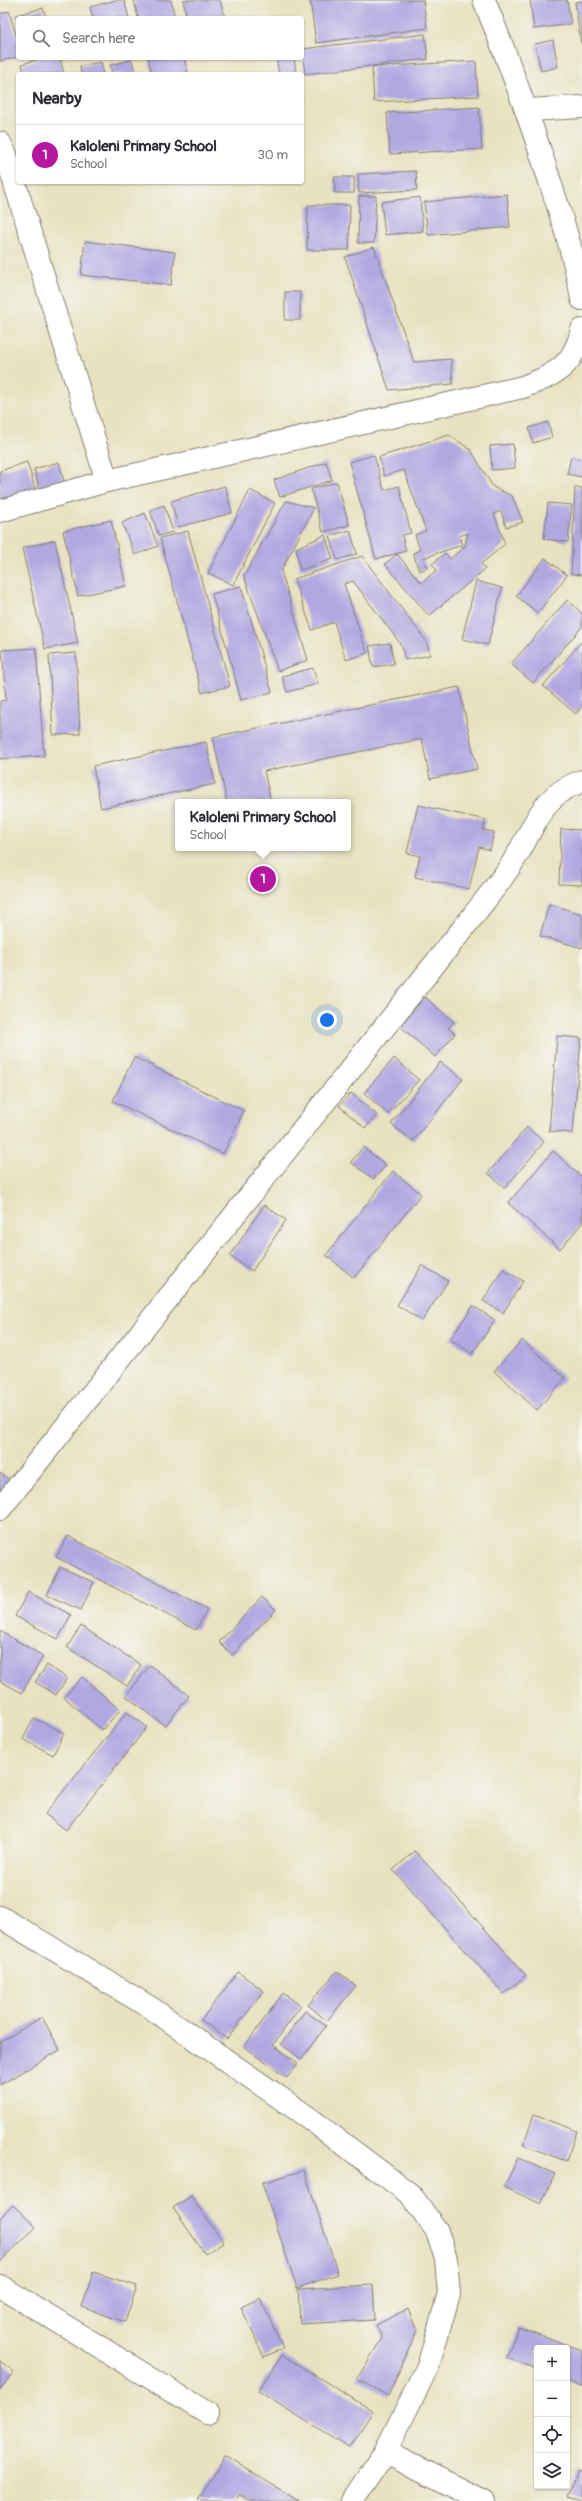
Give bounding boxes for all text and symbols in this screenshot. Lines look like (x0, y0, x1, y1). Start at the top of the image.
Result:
search box (16, 16, 304, 60)
icon: search (30, 27, 52, 49)
text: Search here (62, 29, 135, 48)
text: Nearby (32, 88, 81, 109)
text: Kaloleni Primary School (70, 137, 217, 156)
text: 1 (42, 147, 48, 163)
text: 30 m (258, 147, 288, 163)
text: School (70, 156, 107, 172)
popup (175, 799, 351, 851)
text: Kaloleni Primary School (190, 808, 336, 827)
text: School (190, 827, 227, 843)
pin: 1 (250, 864, 276, 894)
your location (317, 1010, 337, 1030)
map controls (534, 2345, 570, 2489)
button: + (534, 2345, 570, 2381)
button: − (534, 2381, 570, 2417)
button: locate (534, 2417, 570, 2453)
button: layers (534, 2453, 570, 2489)

